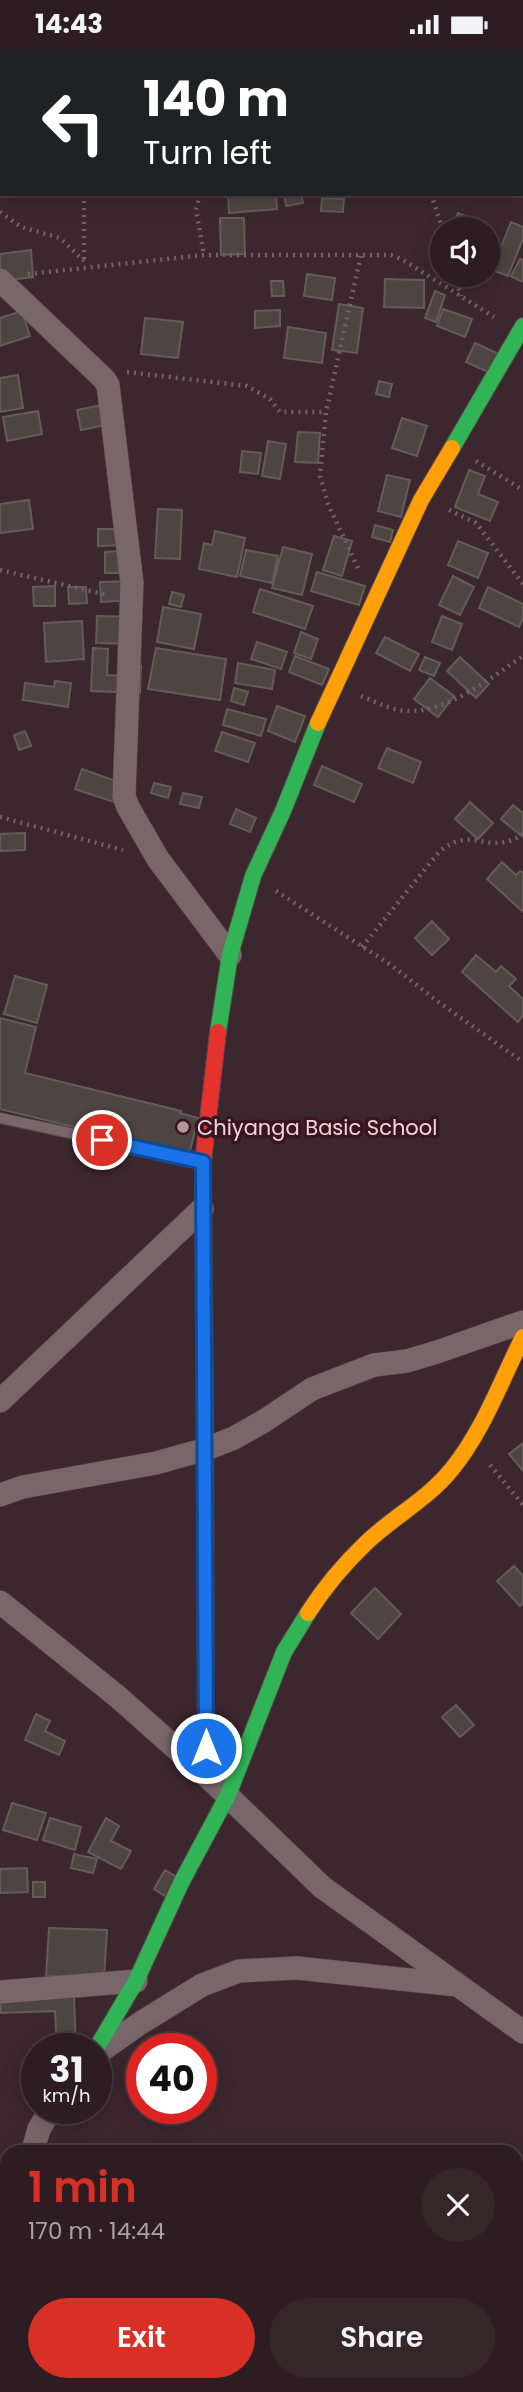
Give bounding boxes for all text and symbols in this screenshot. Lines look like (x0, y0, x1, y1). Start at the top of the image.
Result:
text: 14:43 (35, 6, 103, 42)
text: 140 m (143, 65, 289, 133)
icon: left (28, 77, 119, 168)
text: Turn left (143, 130, 272, 175)
map controls (430, 217, 500, 287)
button: sound (430, 217, 500, 287)
pin (72, 1110, 132, 1170)
place label: Chiyanga Basic School (197, 1113, 437, 1142)
marker: Chiyanga Basic School (175, 1119, 191, 1135)
icon: arrive (83, 1121, 121, 1159)
position arrow (169, 1711, 243, 1785)
speed limit sign: 40 (126, 2033, 217, 2124)
text: 31 (49, 2045, 84, 2094)
text: km/h (43, 2083, 90, 2108)
text: 1 min (28, 2158, 137, 2217)
button: close (421, 2168, 495, 2242)
text: 170 m · 14:44 (28, 2215, 165, 2247)
button: Exit (28, 2298, 255, 2378)
button: Share (269, 2298, 495, 2378)

